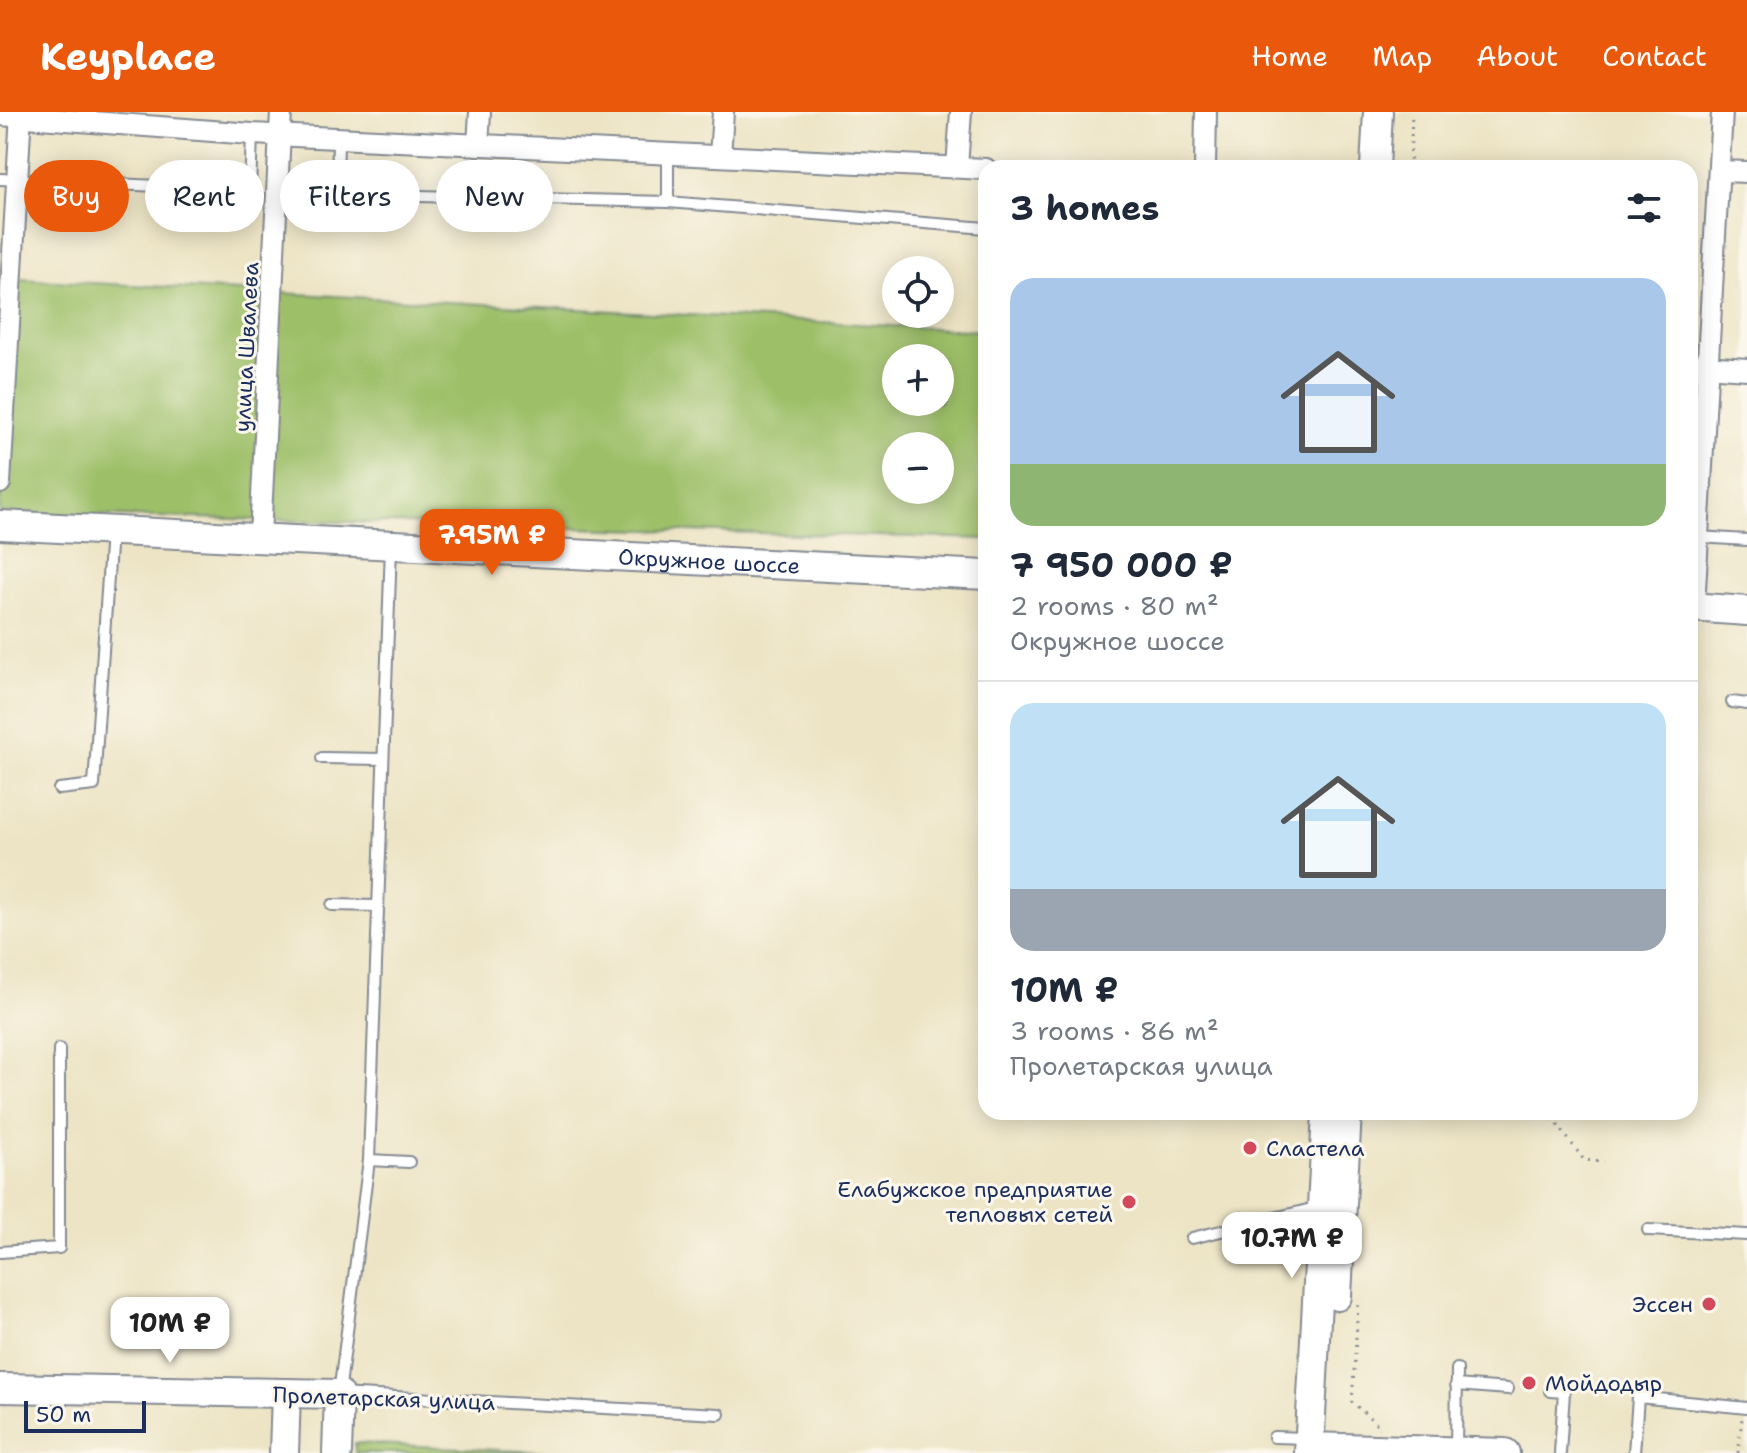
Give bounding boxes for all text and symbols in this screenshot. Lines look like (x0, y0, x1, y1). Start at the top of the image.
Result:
text: Keyplace (40, 31, 216, 82)
text: Home (1251, 37, 1328, 75)
text: Map (1372, 37, 1432, 75)
text: About (1476, 37, 1558, 75)
text: Contact (1602, 37, 1707, 75)
chip: Buy (24, 160, 129, 232)
chip: Rent (145, 160, 264, 232)
chip: Filters (280, 160, 420, 232)
chip: New (436, 160, 553, 232)
text: 3 homes (1010, 185, 1159, 231)
icon: filters (1622, 186, 1666, 230)
map controls (882, 256, 954, 504)
button: locate (882, 256, 954, 328)
street label: улица Швалева (228, 261, 265, 433)
icon: home (1266, 330, 1410, 474)
button: + (882, 344, 954, 416)
button: − (882, 432, 954, 504)
pin: 7.95M ₽ (418, 509, 566, 577)
text: 7.95M ₽ (438, 517, 546, 552)
street label: Окружное шоссе (617, 542, 801, 581)
text: 7 950 000 ₽ (1010, 542, 1233, 588)
text: 2 rooms · 80 m² (1010, 588, 1219, 623)
text: Окружное шоссе (1010, 623, 1225, 658)
icon: home (1266, 755, 1410, 899)
text: 10M ₽ (1010, 967, 1119, 1013)
text: 3 rooms · 86 m² (1010, 1013, 1219, 1048)
text: Пролетарская улица (1010, 1048, 1273, 1083)
place label: Сластела (1266, 1134, 1365, 1163)
marker: Сластела (1241, 1139, 1259, 1157)
place label: Елабужское предприятие тепловых сетей (837, 1175, 1113, 1229)
marker: Елабужское предприятие тепловых сетей (1120, 1193, 1138, 1211)
pin: 10.7M ₽ (1218, 1212, 1366, 1280)
text: 10.7M ₽ (1240, 1220, 1344, 1255)
place label: Эссен (1632, 1290, 1693, 1319)
marker: Эссен (1700, 1295, 1718, 1313)
pin: 10M ₽ (114, 1297, 226, 1365)
text: 10M ₽ (128, 1305, 212, 1340)
place label: Мойдодыр (1545, 1369, 1662, 1398)
marker: Мойдодыр (1520, 1374, 1538, 1392)
street label: Пролетарская улица (272, 1380, 496, 1417)
scale bar (24, 1397, 146, 1433)
text: 50 m (36, 1400, 91, 1429)

